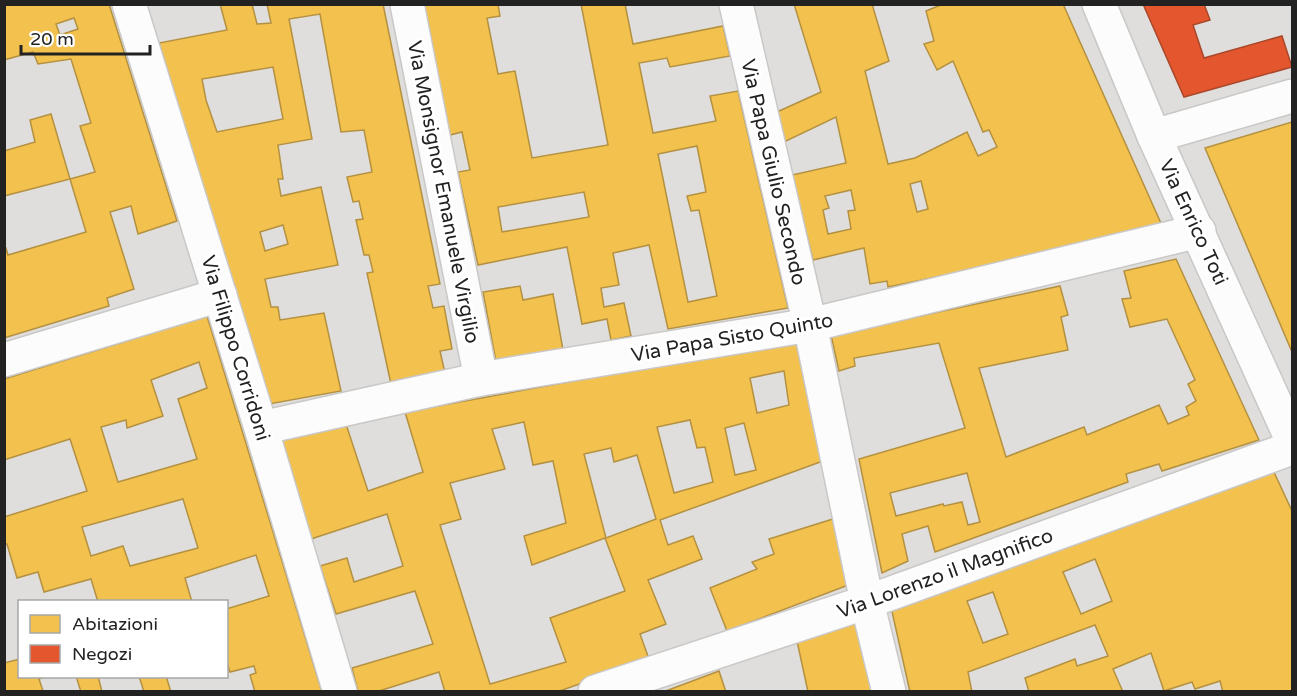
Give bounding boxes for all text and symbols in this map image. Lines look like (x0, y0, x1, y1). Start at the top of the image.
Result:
scale bar (21, 18, 150, 56)
text: 20 m (30, 28, 74, 50)
street label: Via Monsignor Emanuele Virgilio (402, 39, 484, 346)
street label: Via Papa Giulio Secondo (735, 57, 811, 288)
street label: Via Enrico Toti (1153, 156, 1233, 289)
street label: Via Filippo Corridoni (195, 253, 275, 444)
street label: Via Papa Sisto Quinto (629, 308, 835, 368)
street label: Via Lorenzo il Magnifico (834, 524, 1057, 624)
legend (18, 600, 228, 678)
text: Abitazioni (72, 613, 158, 635)
text: Negozi (72, 643, 132, 665)

